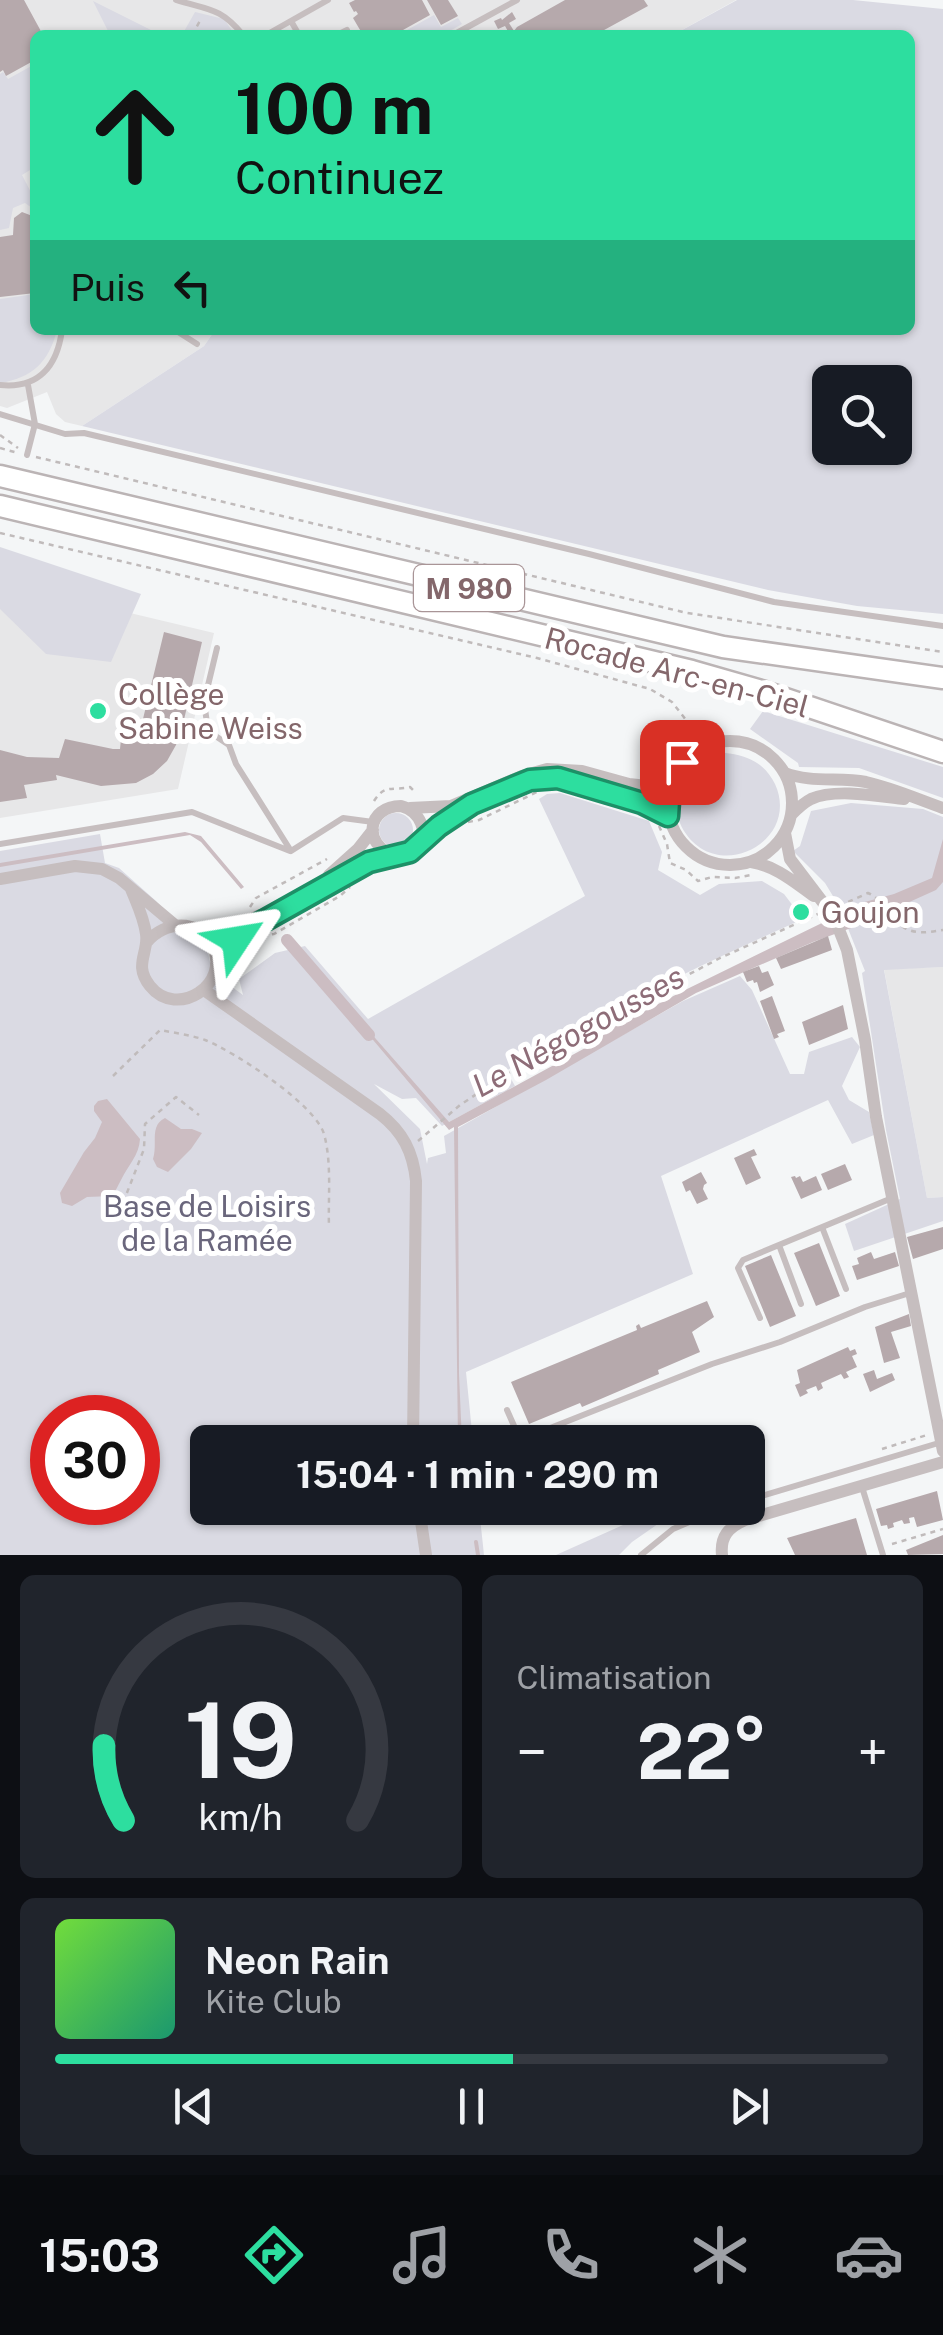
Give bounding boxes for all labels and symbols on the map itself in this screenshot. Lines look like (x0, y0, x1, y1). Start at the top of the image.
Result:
road number: M 980 (414, 565, 524, 611)
street label: Rocade Arc-en-Ciel (541, 619, 813, 725)
place label: Collège Sabine Weiss (118, 676, 303, 746)
marker: Collège Sabine Weiss (87, 700, 109, 722)
pin (640, 720, 725, 805)
position arrow (184, 888, 288, 992)
place label: Goujon (821, 894, 919, 930)
marker: Goujon (790, 901, 812, 923)
water label: Le Négogousses (466, 958, 690, 1104)
park label: Base de Loisirs de la Ramée (103, 1188, 311, 1258)
speed limit sign: 30 (30, 1395, 160, 1525)

